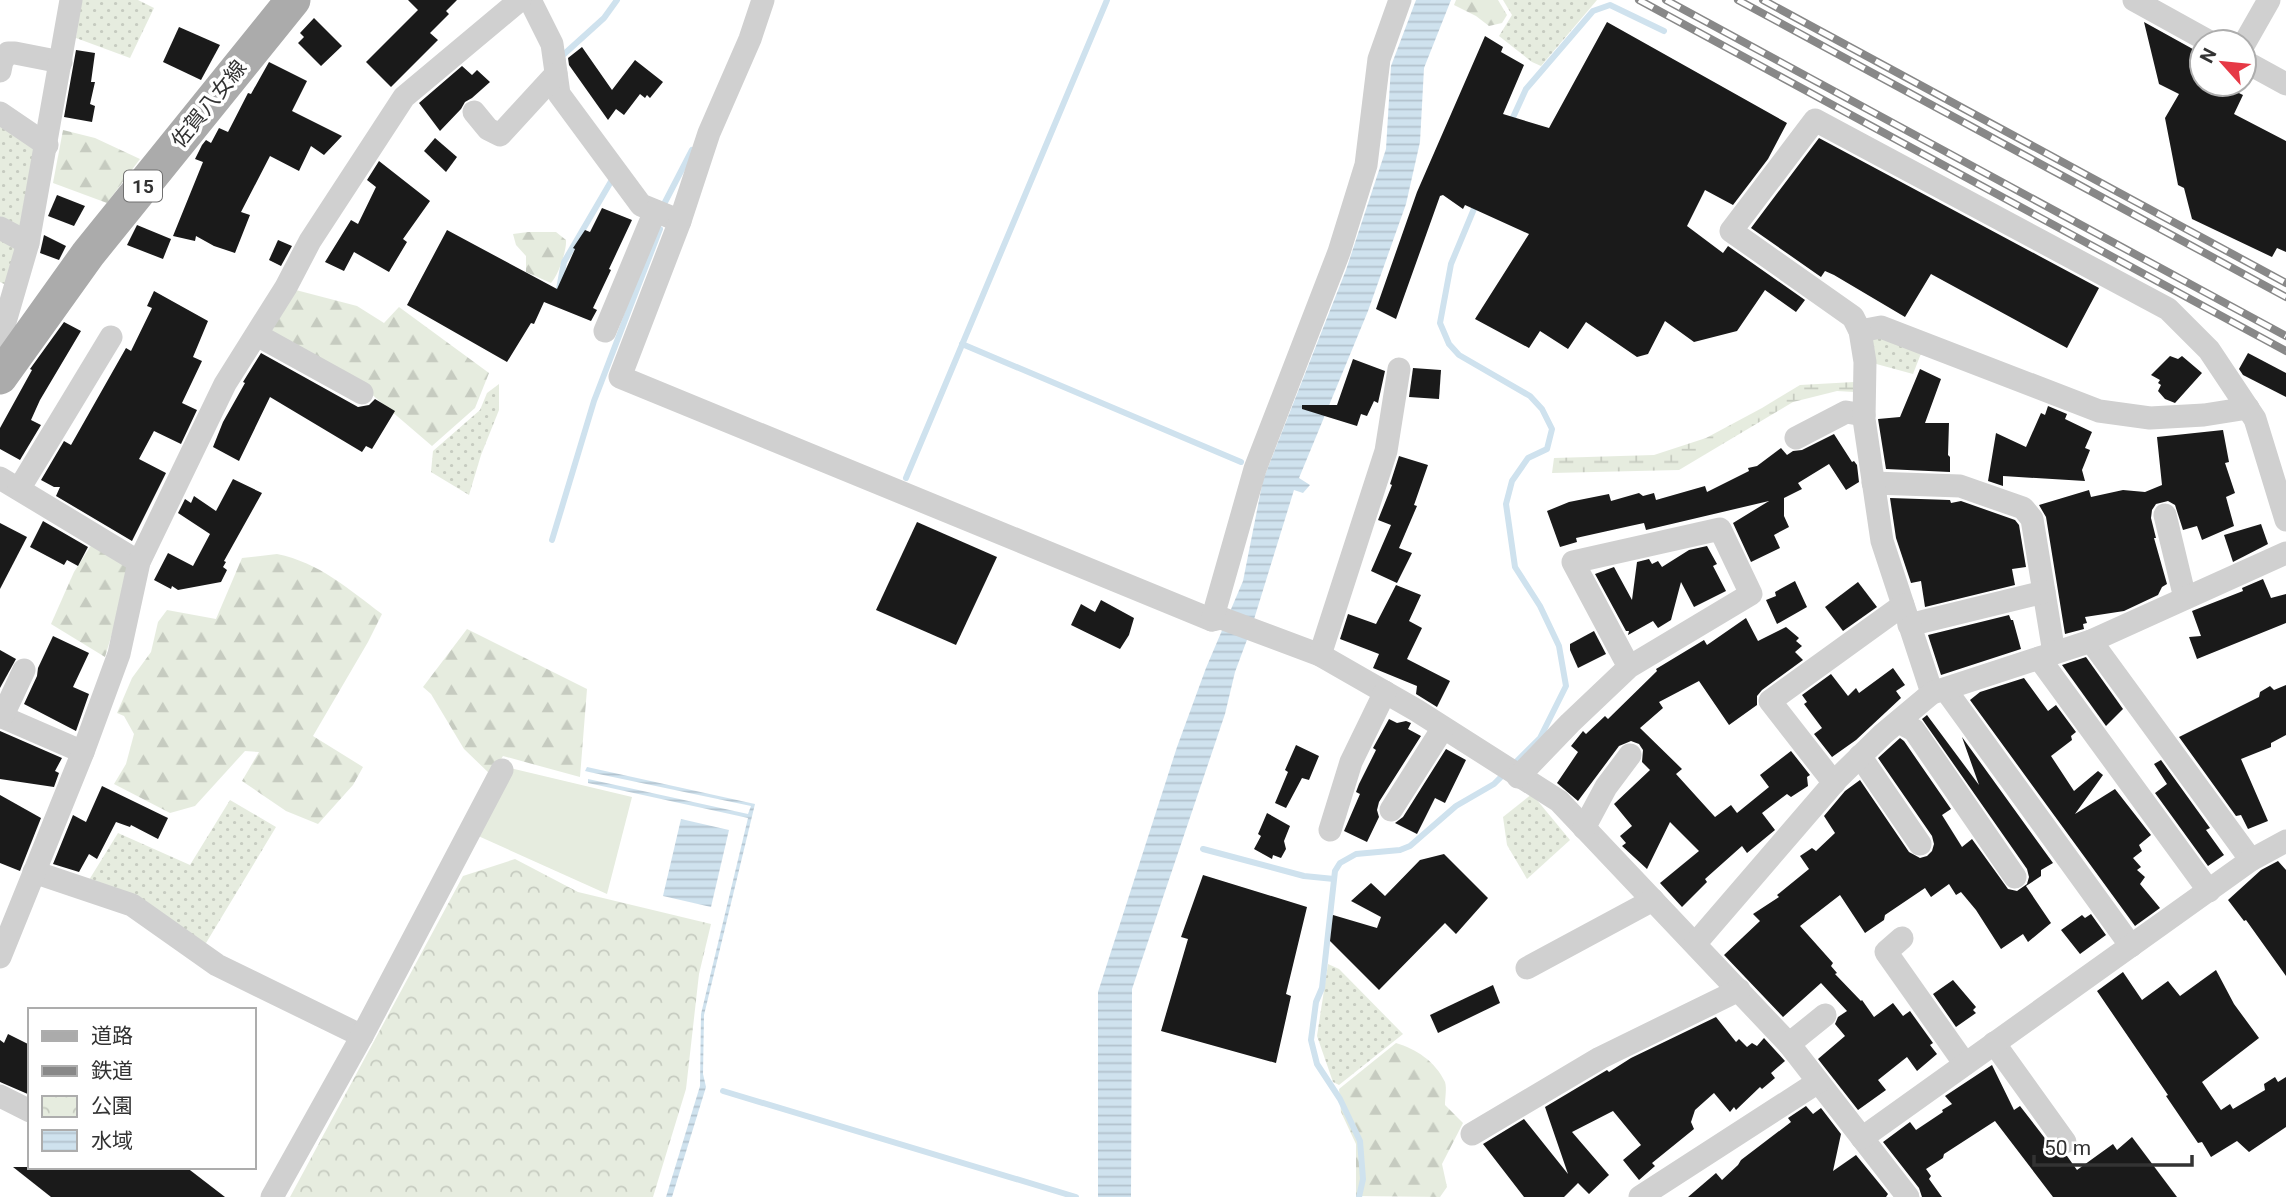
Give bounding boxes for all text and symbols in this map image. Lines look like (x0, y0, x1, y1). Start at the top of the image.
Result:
north arrow (2188, 28, 2258, 98)
text: N (2195, 44, 2222, 67)
street label: 佐賀八女線 (167, 56, 251, 152)
road number: 15 (124, 170, 162, 202)
legend (28, 1008, 256, 1169)
text: 道路 (91, 1024, 133, 1048)
text: 鉄道 (91, 1059, 133, 1083)
text: 公園 (91, 1094, 133, 1118)
scale bar (2034, 1124, 2192, 1168)
text: 水域 (91, 1129, 133, 1153)
text: 50 m (2044, 1136, 2091, 1160)

